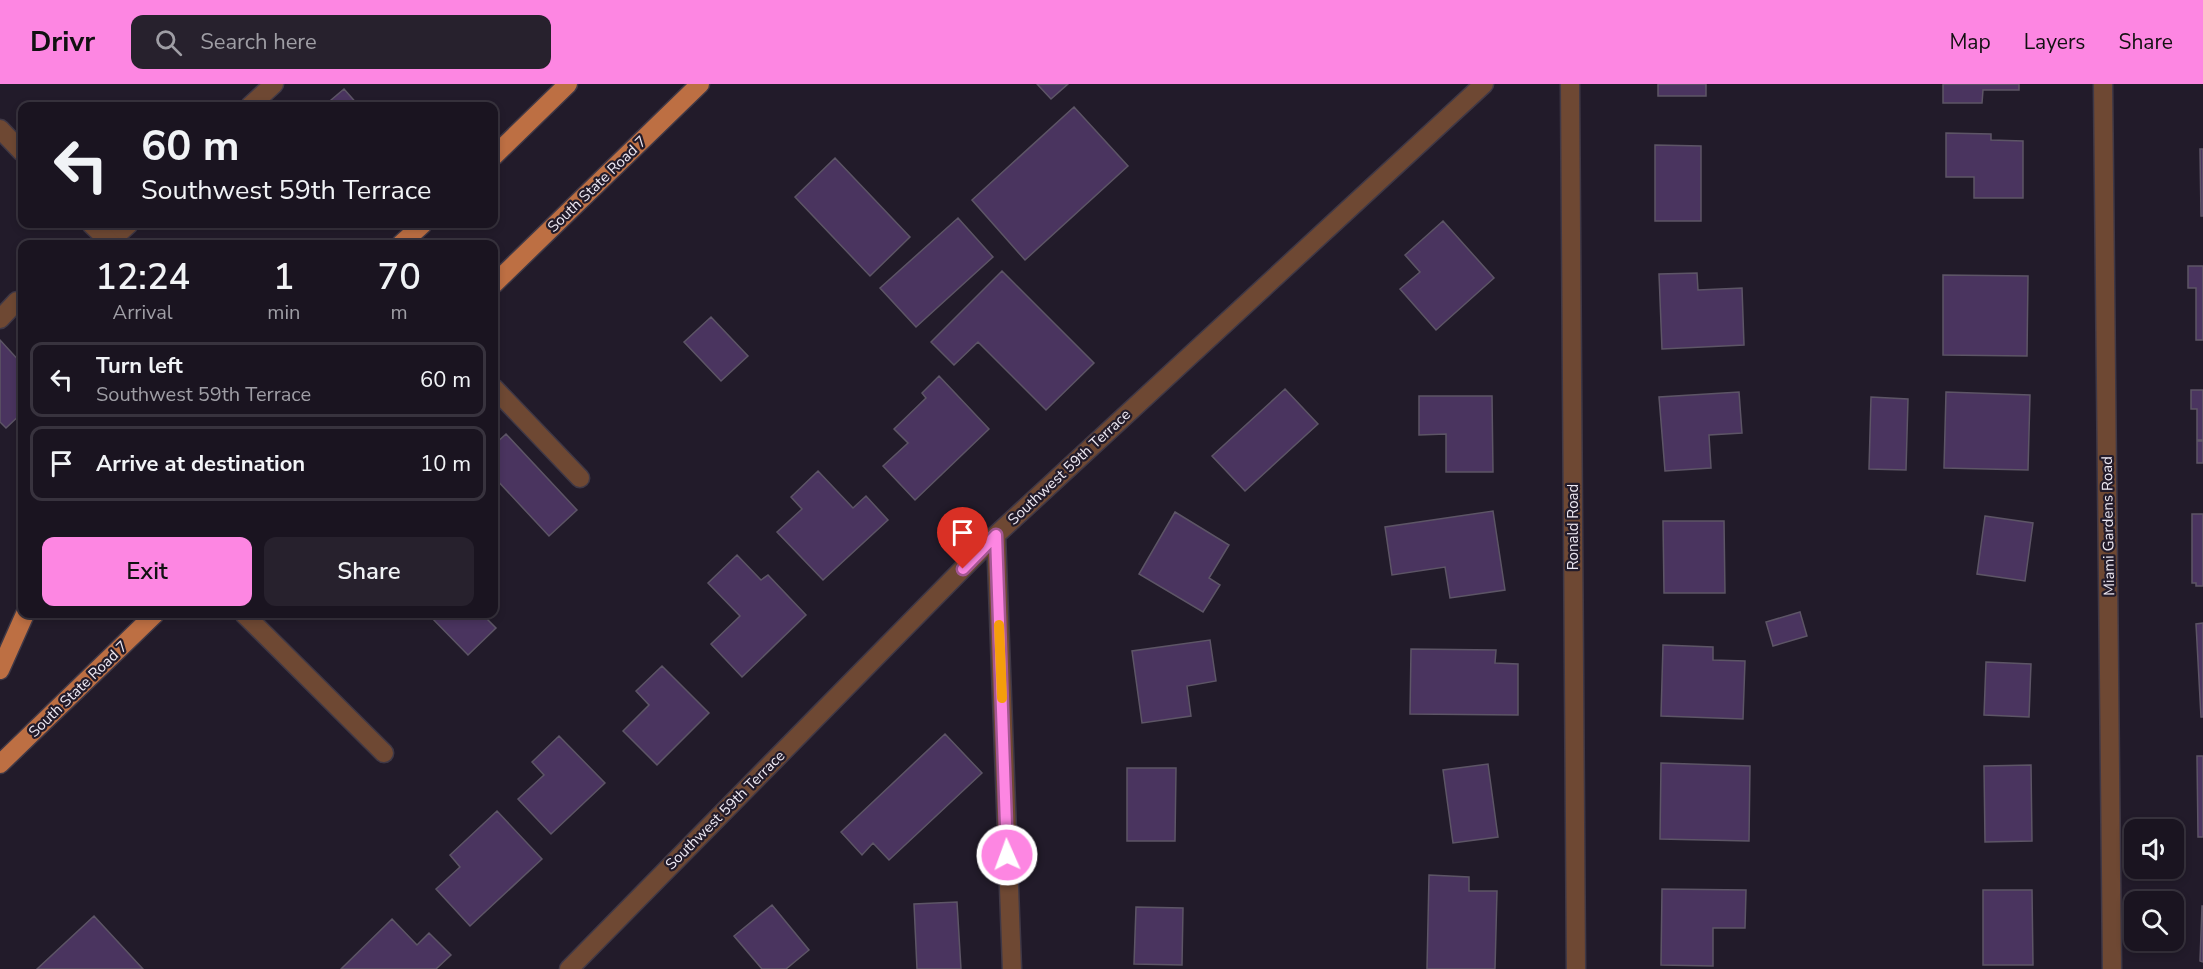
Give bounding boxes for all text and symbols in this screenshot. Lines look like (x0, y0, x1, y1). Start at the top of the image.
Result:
search box (131, 15, 551, 69)
text: Drivr (30, 23, 95, 61)
icon: search (152, 26, 185, 59)
text: Search here (200, 27, 317, 57)
text: Map (1949, 28, 1991, 56)
text: Layers (2024, 28, 2085, 56)
text: Share (2118, 28, 2173, 56)
text: 60 m (141, 118, 240, 175)
icon: left (42, 126, 120, 204)
street label: South State Road 7 (543, 131, 651, 237)
text: Southwest 59th Terrace (141, 172, 431, 209)
text: 12:24 (95, 253, 190, 302)
text: 1 (273, 253, 295, 302)
text: 70 (378, 253, 421, 302)
text: Arrival (113, 299, 173, 326)
text: min (267, 299, 300, 326)
text: m (391, 299, 408, 326)
text: Turn left (96, 351, 183, 381)
icon: left (45, 363, 78, 396)
text: 60 m (420, 365, 471, 395)
text: Southwest 59th Terrace (96, 381, 311, 408)
street label: Southwest 59th Terrace (1003, 405, 1135, 529)
icon: arrive (45, 447, 78, 480)
text: Arrive at destination (96, 449, 305, 479)
text: 10 m (420, 449, 471, 479)
street label: Miami Gardens Road (2097, 456, 2119, 596)
street label: Ronald Road (1563, 484, 1583, 570)
pin (937, 507, 988, 569)
icon: arrive (946, 516, 979, 549)
button: Exit (42, 537, 252, 606)
button: Share (264, 537, 474, 606)
street label: South State Road 7 (24, 636, 132, 742)
street label: Southwest 59th Terrace (661, 746, 789, 874)
map controls (2124, 819, 2184, 951)
button: sound (2124, 819, 2184, 879)
position arrow (975, 823, 1039, 887)
button: search (2124, 891, 2184, 951)

